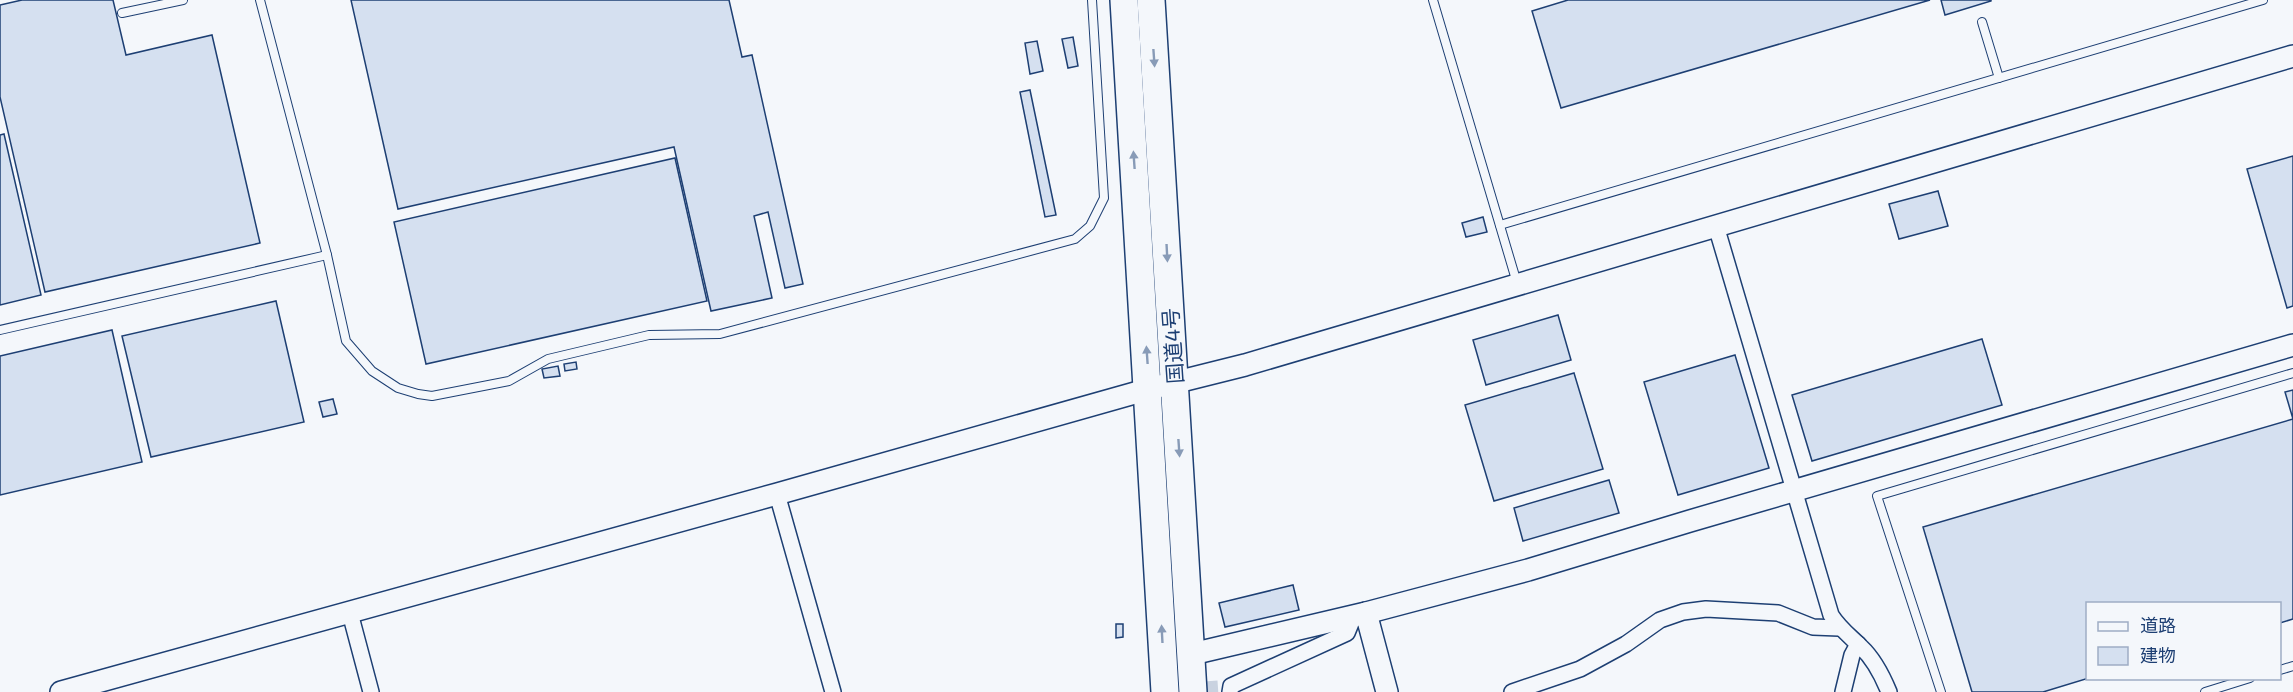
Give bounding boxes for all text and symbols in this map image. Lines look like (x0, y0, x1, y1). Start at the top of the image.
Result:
one-way arrow (1150, 49, 1159, 68)
one-way arrow (1130, 151, 1139, 170)
one-way arrow (1162, 244, 1171, 263)
street label: 国道4号 (1157, 307, 1187, 385)
one-way arrow (1142, 345, 1151, 364)
one-way arrow (1174, 438, 1183, 457)
legend (2086, 602, 2281, 680)
text: 道路 (2140, 614, 2176, 636)
one-way arrow (1157, 624, 1166, 643)
text: 建物 (2140, 644, 2176, 666)

